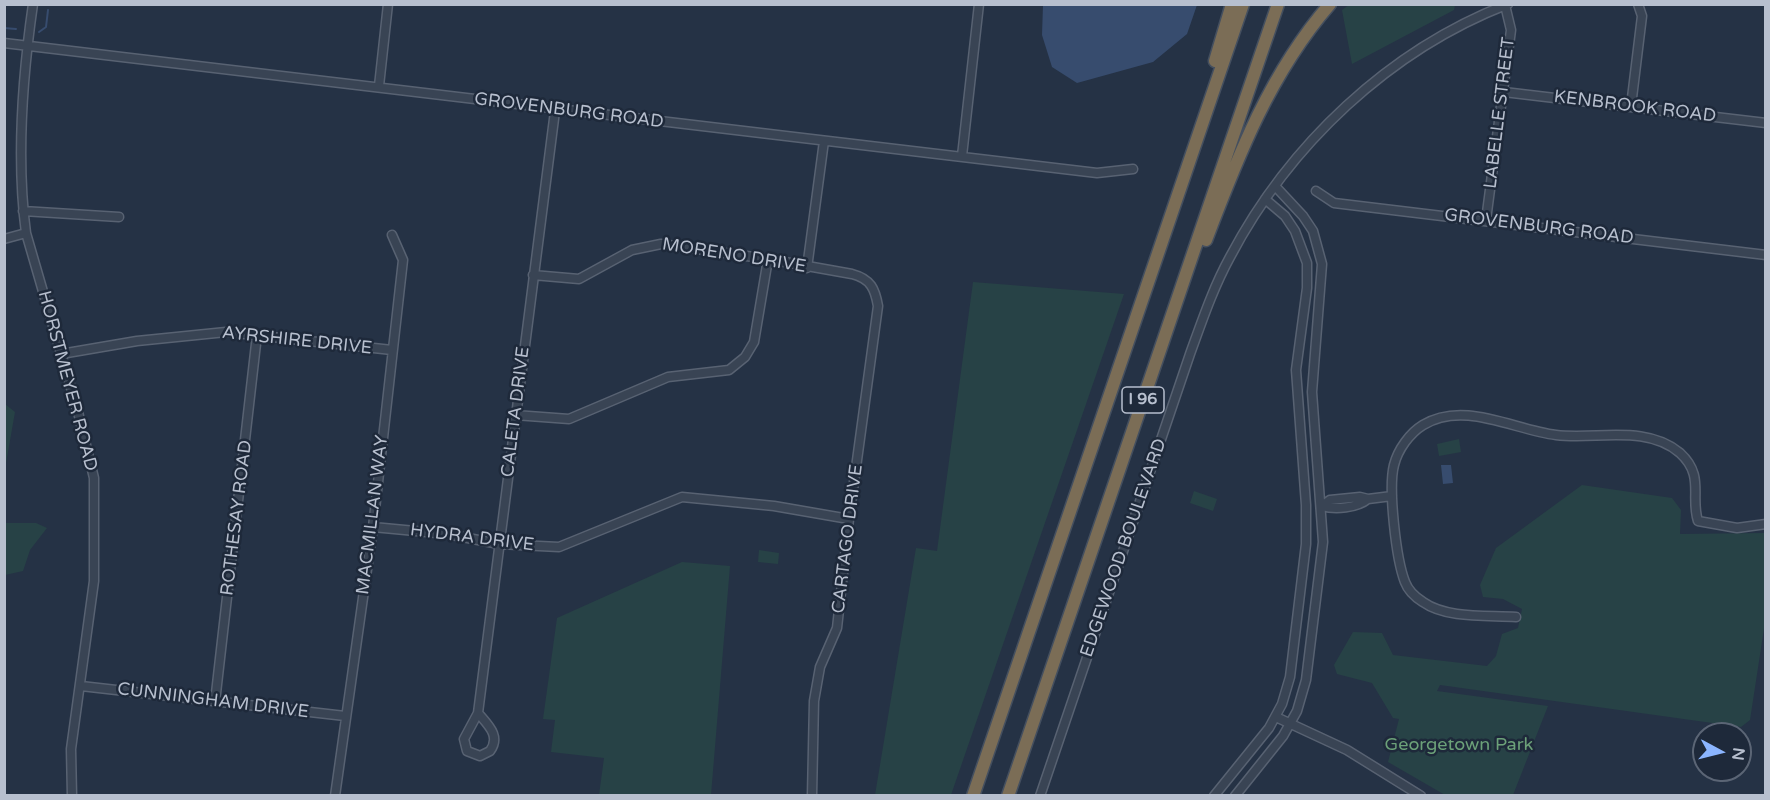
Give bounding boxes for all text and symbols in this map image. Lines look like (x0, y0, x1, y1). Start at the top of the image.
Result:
street label: LABELLE STREET (1480, 36, 1520, 190)
street label: KENBROOK ROAD (1553, 86, 1717, 128)
street label: GROVENBURG ROAD (473, 89, 665, 133)
street label: GROVENBURG ROAD (1443, 205, 1635, 249)
street label: MORENO DRIVE (660, 234, 808, 278)
street label: HORSTMEYER ROAD (33, 288, 101, 474)
street label: AYRSHIRE DRIVE (221, 322, 373, 360)
street label: CALETA DRIVE (497, 346, 535, 478)
road number: I 96 (1122, 387, 1164, 413)
street label: MACMILLAN WAY (352, 434, 394, 596)
street label: EDGEWOOD BOULEVARD (1076, 436, 1172, 660)
street label: ROTHESAY ROAD (217, 439, 257, 597)
street label: CARTAGO DRIVE (828, 463, 868, 615)
street label: HYDRA DRIVE (409, 520, 535, 556)
street label: CUNNINGHAM DRIVE (116, 679, 310, 723)
north arrow (1692, 722, 1752, 782)
park label: Georgetown Park (1385, 734, 1533, 756)
text: N (1727, 746, 1749, 762)

